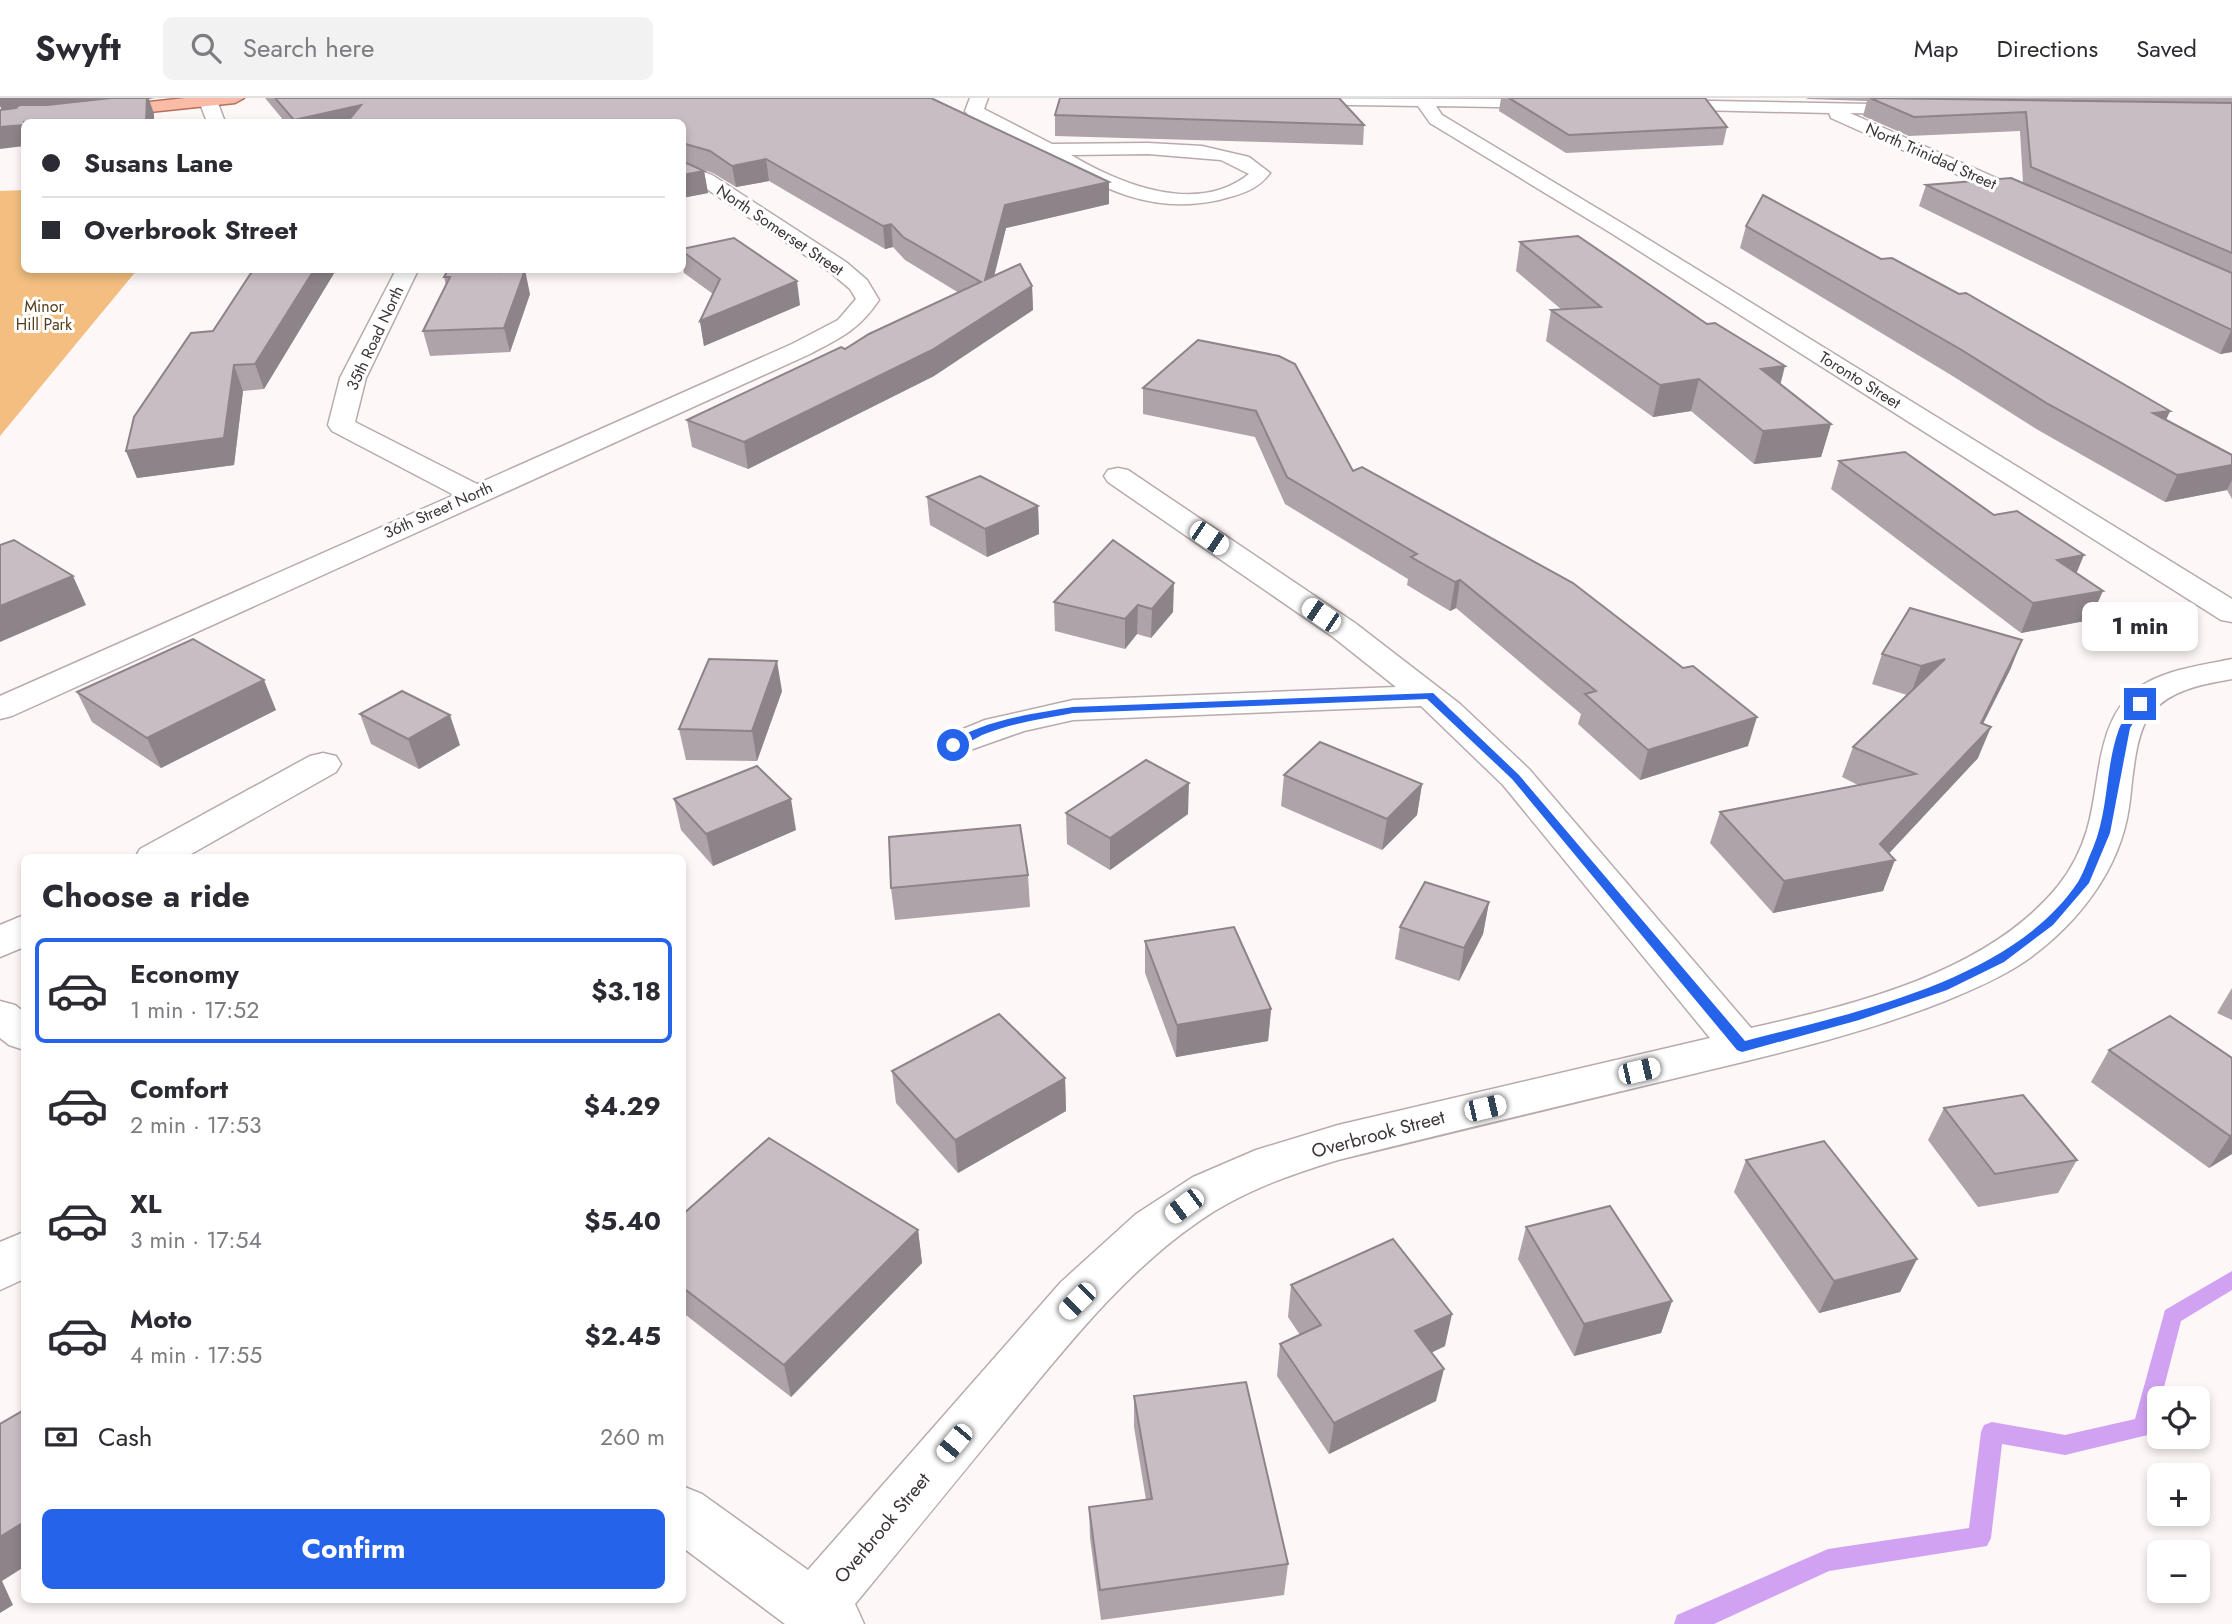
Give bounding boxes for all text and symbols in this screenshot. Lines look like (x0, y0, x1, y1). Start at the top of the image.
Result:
search box (163, 17, 653, 80)
text: Swyft (35, 25, 121, 72)
icon: search (187, 29, 225, 67)
text: Search here (243, 29, 374, 67)
text: Map (1914, 31, 1959, 66)
text: Directions (1997, 31, 2098, 66)
text: Saved (2136, 31, 2197, 66)
street label: North Trinidad Street (1862, 117, 2000, 195)
text: Susans Lane (84, 144, 233, 182)
street label: North Somerset Street (712, 179, 848, 281)
text: Overbrook Street (84, 211, 297, 249)
street label: 35th Road North (341, 282, 409, 394)
park label: Minor Hill Park (16, 295, 73, 336)
street label: Toronto Street (1815, 346, 1905, 414)
street label: 36th Street North (380, 476, 496, 544)
car (1186, 518, 1233, 558)
car (1298, 595, 1345, 635)
callout: 1 min (2082, 602, 2198, 652)
text: 1 min (2111, 609, 2169, 643)
route end (2124, 688, 2156, 720)
route start (937, 729, 969, 761)
text: Choose a ride (42, 873, 250, 919)
text: Economy (130, 955, 239, 993)
icon: car (46, 959, 109, 1022)
text: $3.18 (591, 972, 661, 1010)
text: 1 min · 17:52 (130, 993, 259, 1027)
car (1617, 1056, 1662, 1086)
text: Comfort (130, 1070, 228, 1108)
icon: car (46, 1074, 109, 1137)
text: $4.29 (584, 1087, 661, 1125)
car (1463, 1093, 1508, 1123)
street label: Overbrook Street (1308, 1103, 1448, 1165)
text: 2 min · 17:53 (130, 1108, 262, 1142)
text: XL (130, 1185, 162, 1223)
car (1161, 1185, 1208, 1227)
icon: car (46, 1189, 109, 1252)
text: $5.40 (584, 1202, 661, 1240)
text: 3 min · 17:54 (130, 1223, 262, 1257)
car (1055, 1279, 1100, 1323)
text: Moto (130, 1300, 192, 1338)
icon: car (46, 1304, 109, 1367)
text: $2.45 (584, 1317, 661, 1355)
text: 4 min · 17:55 (130, 1338, 262, 1372)
map controls (2147, 1386, 2210, 1603)
button: locate (2147, 1386, 2210, 1449)
icon: cash (42, 1418, 80, 1456)
text: Cash (98, 1418, 152, 1456)
text: 260 m (600, 1420, 665, 1454)
car (933, 1420, 976, 1466)
button: + (2147, 1463, 2210, 1526)
street label: Overbrook Street (828, 1467, 937, 1589)
button: Confirm (42, 1509, 665, 1589)
button: − (2147, 1540, 2210, 1603)

